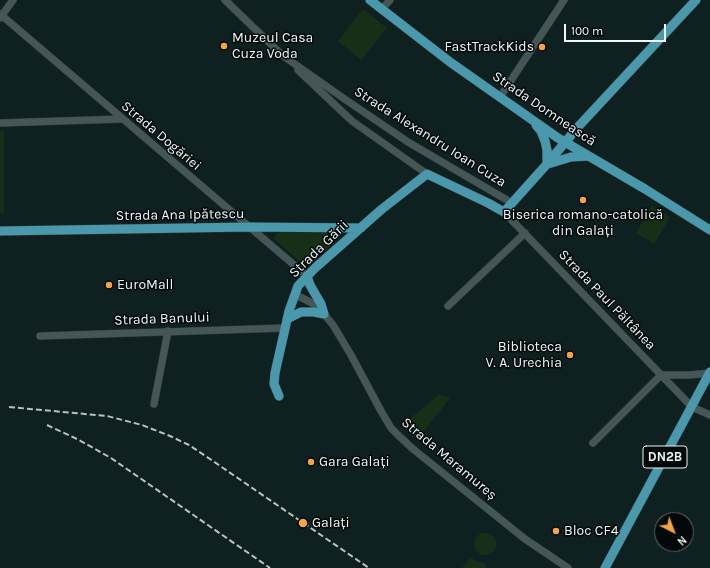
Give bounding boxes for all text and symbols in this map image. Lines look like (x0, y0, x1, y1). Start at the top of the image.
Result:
scale bar (566, 16, 668, 42)
text: 100 m (571, 24, 603, 38)
place label: Muzeul Casa Cuza Voda (232, 30, 313, 62)
place label: FastTrackKids (444, 39, 534, 55)
marker: Muzeul Casa Cuza Voda (219, 41, 229, 51)
marker: FastTrackKids (537, 42, 547, 52)
street label: Strada Domnească (489, 68, 599, 150)
street label: Strada Alexandru Ioan Cuza (351, 83, 509, 191)
street label: Strada Dogăriei (118, 98, 204, 174)
marker: Biserica romano-catolică din Galați (578, 195, 588, 205)
street label: Strada Ana Ipătescu (116, 205, 244, 225)
place label: Biserica romano-catolică din Galați (503, 207, 663, 240)
street label: Strada Gării (286, 217, 352, 281)
street label: Strada Paul Păltânea (555, 246, 659, 354)
place label: EuroMall (117, 277, 173, 293)
marker: EuroMall (104, 280, 114, 290)
street label: Strada Banului (114, 309, 210, 329)
place label: Biblioteca V. A. Urechia (485, 339, 562, 372)
marker: Biblioteca V. A. Urechia (565, 350, 575, 360)
street label: Strada Maramureș (398, 414, 500, 504)
road number: DN2B (643, 446, 687, 468)
place label: Gara Galați (319, 454, 390, 470)
marker: Gara Galați (306, 457, 316, 467)
north arrow (654, 512, 694, 552)
place label: Galați (312, 515, 350, 531)
marker: Galați (297, 517, 309, 529)
place label: Bloc CF4 (564, 523, 619, 539)
marker: Bloc CF4 (551, 526, 561, 536)
text: N (674, 533, 689, 548)

